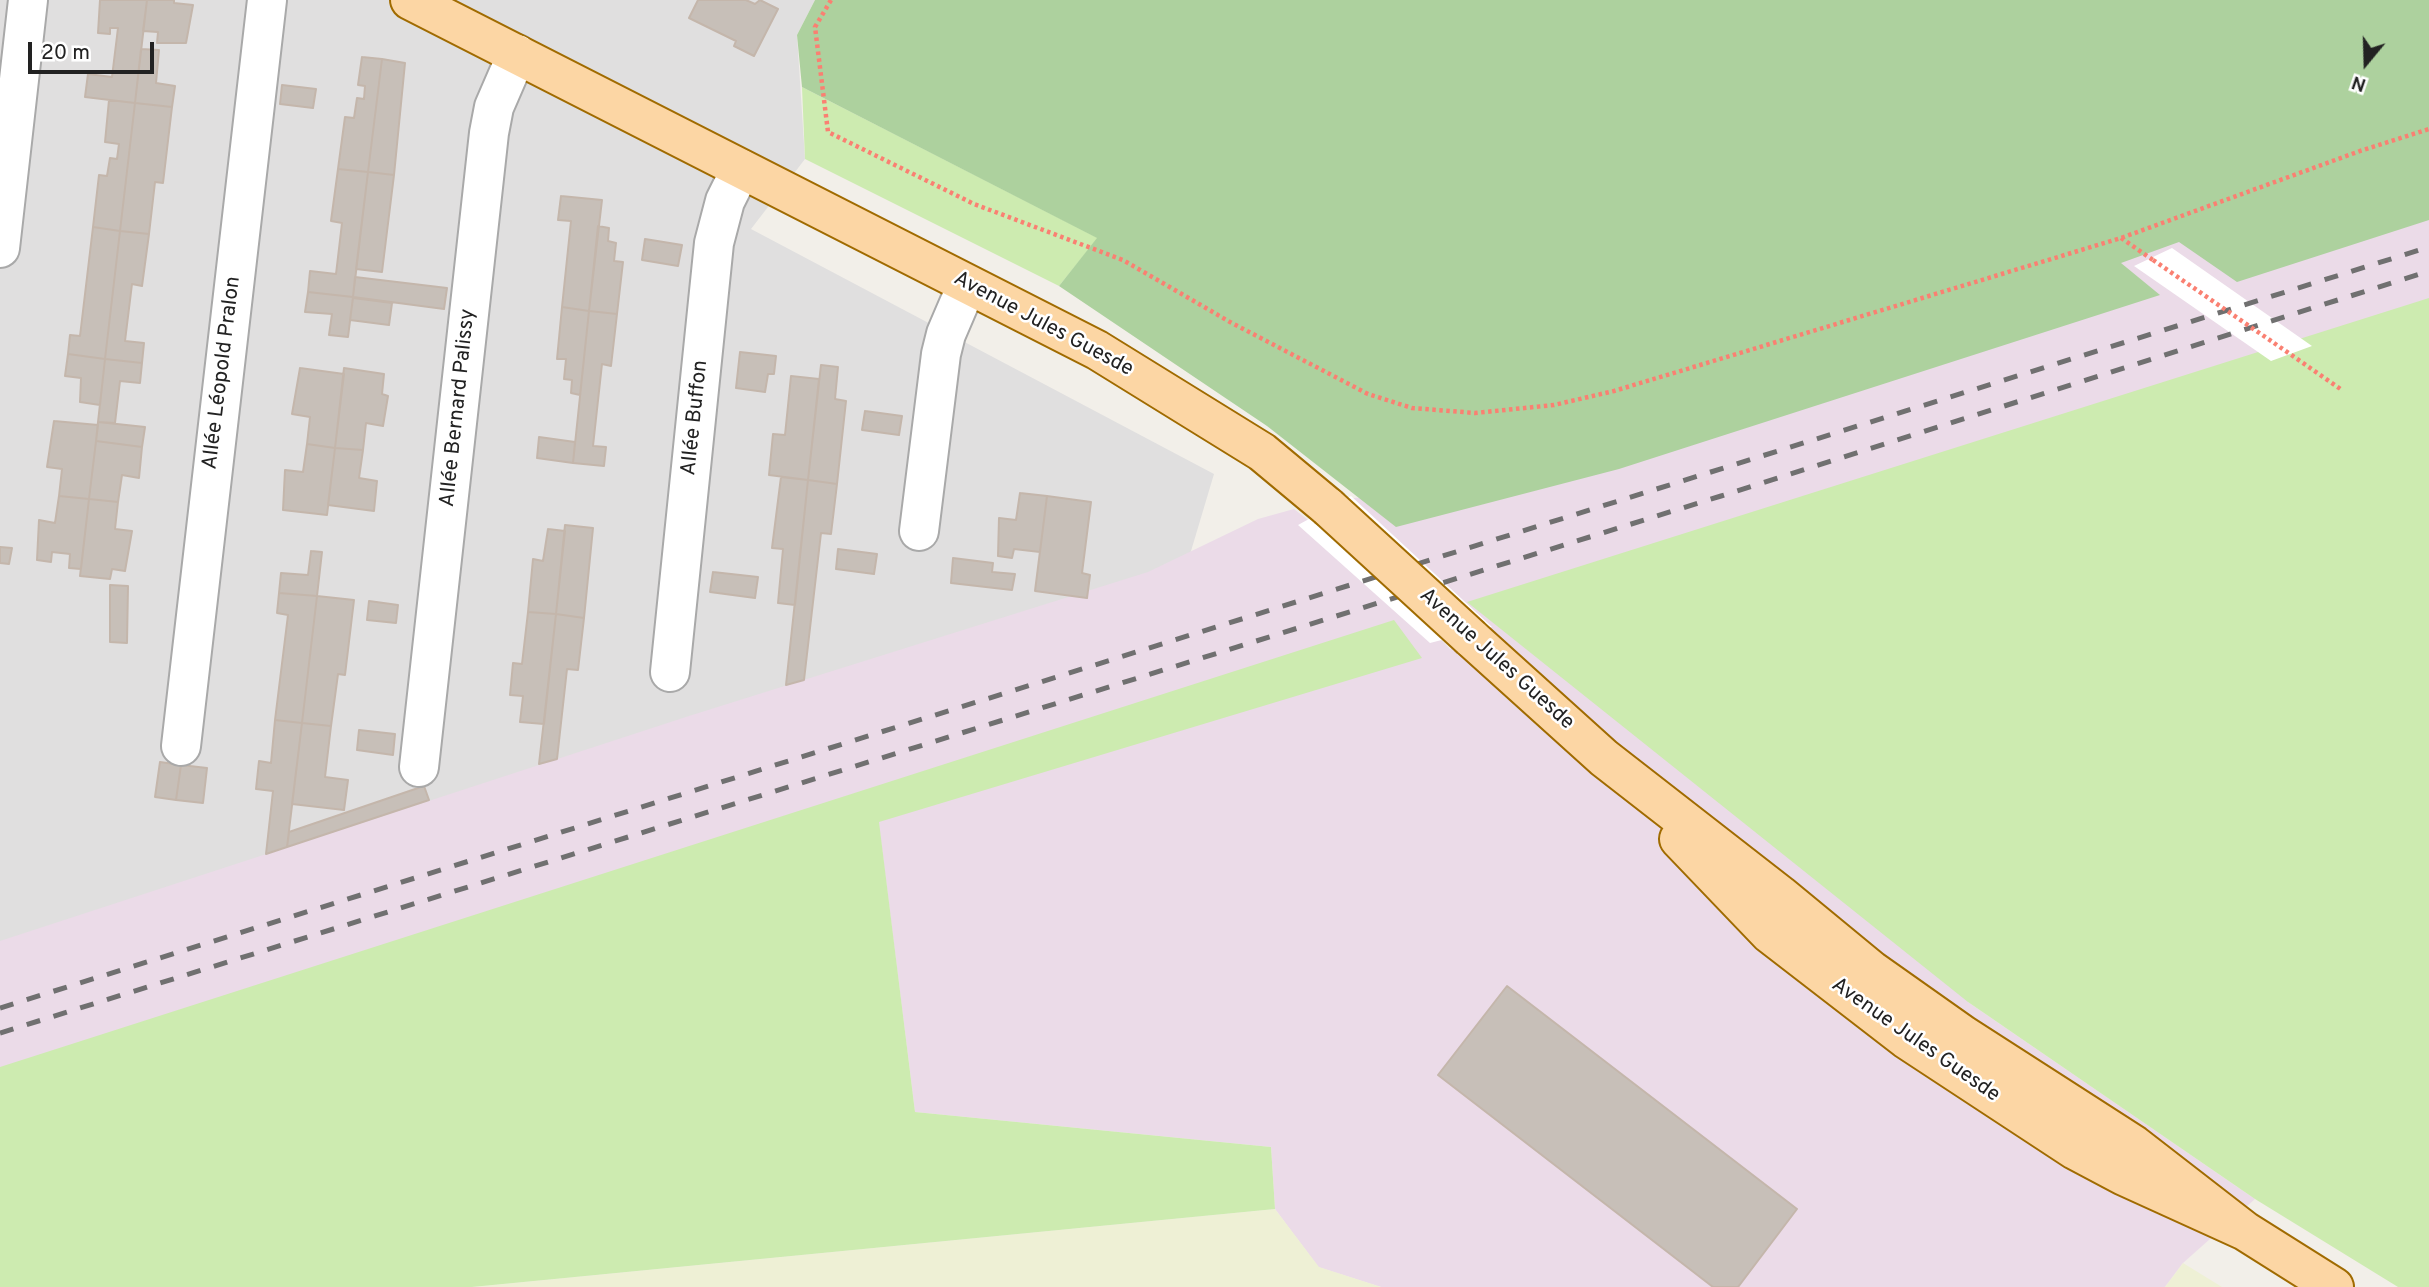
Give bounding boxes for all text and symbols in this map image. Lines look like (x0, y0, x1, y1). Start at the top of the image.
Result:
scale bar (32, 28, 158, 72)
north arrow (2331, 28, 2401, 98)
text: 20 m (41, 40, 90, 67)
text: N (2349, 69, 2370, 96)
street label: Avenue Jules Guesde (949, 267, 1137, 383)
street label: Allée Léopold Pralon (199, 275, 247, 471)
street label: Allée Bernard Palissy (436, 308, 482, 508)
street label: Allée Buffon (677, 359, 715, 477)
street label: Avenue Jules Guesde (1413, 584, 1579, 736)
street label: Avenue Jules Guesde (1826, 973, 2004, 1109)

